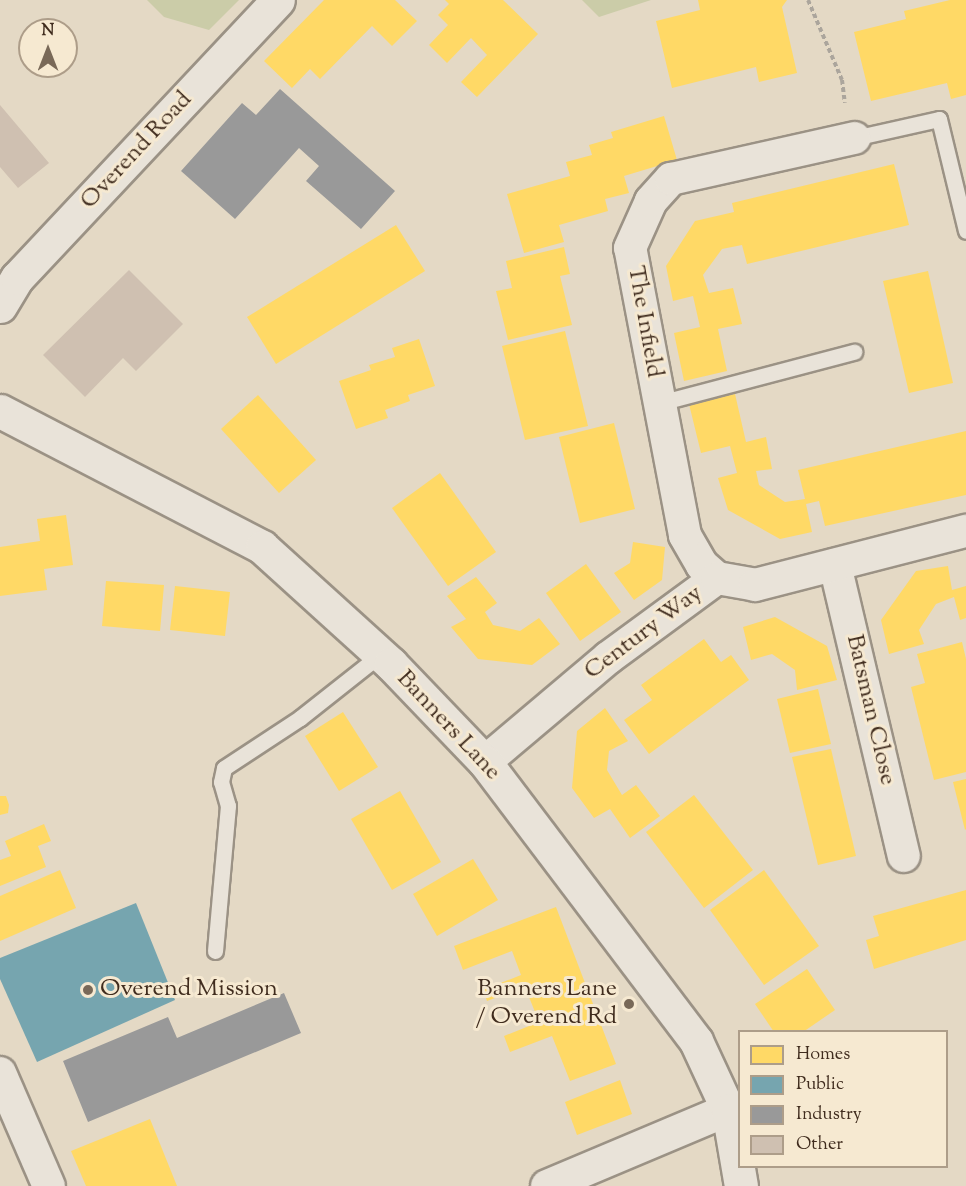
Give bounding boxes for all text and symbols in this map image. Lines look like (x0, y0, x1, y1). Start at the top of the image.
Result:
north arrow (18, 18, 78, 78)
text: N (42, 20, 54, 43)
street label: Overend Road (75, 86, 199, 216)
street label: The Infield (620, 264, 668, 380)
street label: Century Way (579, 579, 709, 687)
street label: Batsman Close (839, 632, 901, 788)
street label: Banners Lane (390, 665, 506, 787)
place label: Overend Mission (100, 976, 278, 1004)
place label: Banners Lane / Overend Rd (475, 976, 617, 1032)
marker: Overend Mission (81, 983, 95, 997)
marker: Banners Lane / Overend Rd (622, 997, 636, 1011)
legend (738, 1030, 948, 1168)
text: Homes (796, 1042, 850, 1068)
text: Public (796, 1072, 844, 1098)
text: Industry (796, 1102, 862, 1128)
text: Other (796, 1132, 843, 1158)

